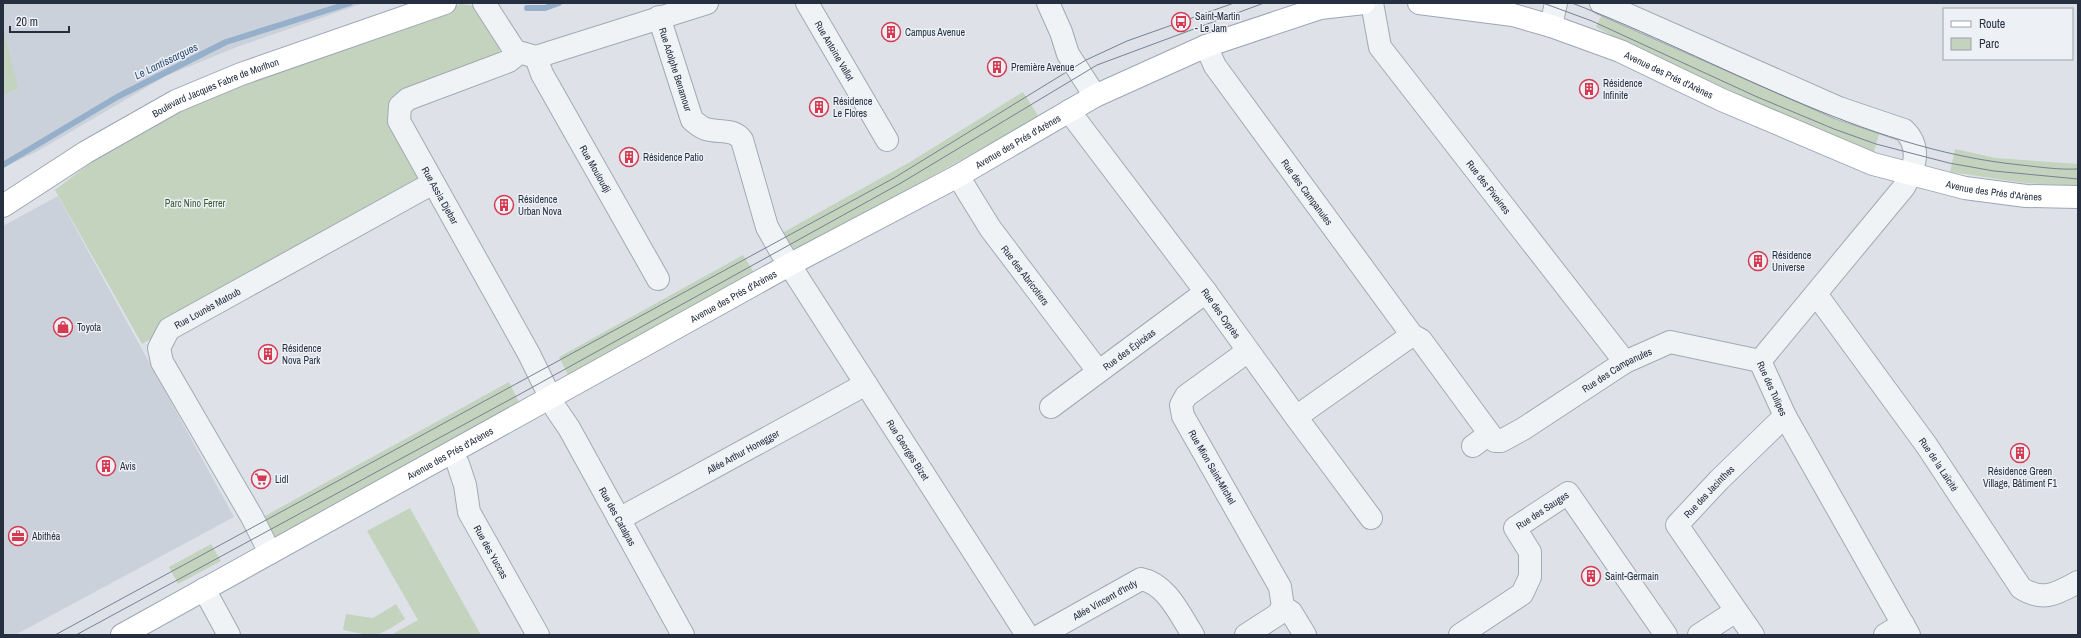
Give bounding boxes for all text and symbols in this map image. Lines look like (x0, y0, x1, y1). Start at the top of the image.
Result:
scale bar (10, 8, 69, 34)
legend (1943, 8, 2073, 60)
place label: Saint-Martin - Le Jam (1195, 10, 1240, 35)
bus stop icon: Saint-Martin - Le Jam (1170, 11, 1192, 33)
text: 20 m (16, 14, 38, 30)
text: Route (1979, 16, 2005, 32)
street label: Rue Antoine Vallot (812, 18, 858, 83)
building icon: Campus Avenue (880, 21, 902, 43)
street label: Rue Adolphe Benamour (656, 26, 695, 113)
place label: Campus Avenue (905, 26, 965, 39)
text: Parc (1979, 36, 1999, 52)
water label: Le Lantissargues (132, 39, 201, 82)
street label: Avenue des Prés d'Arènes (1622, 47, 1715, 101)
street label: Boulevard Jacques Fabre de Morlhon (150, 55, 280, 120)
building icon: Première Avenue (986, 56, 1008, 78)
place label: Première Avenue (1011, 61, 1075, 74)
place label: Résidence Infinite (1603, 77, 1643, 102)
building icon: Résidence Infinite (1578, 78, 1600, 100)
place label: Résidence Le Flores (833, 95, 873, 120)
building icon: Résidence Le Flores (808, 96, 830, 118)
street label: Avenue des Prés d'Arènes (972, 111, 1063, 172)
street label: Rue Mouloudji (577, 143, 614, 195)
building icon: Résidence Patio (618, 146, 640, 168)
place label: Résidence Patio (643, 151, 704, 164)
street label: Rue des Campanules (1279, 156, 1336, 228)
street label: Rue des Pivoines (1464, 157, 1514, 216)
street label: Rue Assia Djebar (419, 164, 462, 226)
street label: Avenue des Prés d'Arènes (1944, 177, 2042, 203)
place label: Résidence Urban Nova (518, 193, 562, 218)
building icon: Résidence Urban Nova (493, 194, 515, 216)
park label: Parc Nino Ferrer (165, 197, 226, 210)
street label: Rue des Abricotiers (999, 242, 1052, 308)
place label: Résidence Universe (1772, 249, 1812, 274)
building icon: Résidence Universe (1747, 250, 1769, 272)
street label: Avenue des Prés d'Arènes (687, 267, 779, 326)
street label: Rue Lounès Matoub (172, 284, 243, 331)
street label: Rue des Cyprès (1199, 285, 1244, 341)
shop icon: Toyota (52, 316, 74, 338)
place label: Toyota (77, 321, 102, 334)
street label: Rue des Épicéas (1100, 325, 1158, 373)
place label: Résidence Nova Park (282, 342, 322, 367)
building icon: Résidence Nova Park (257, 343, 279, 365)
street label: Rue des Campanules (1579, 344, 1654, 395)
street label: Rue des Tulipes (1754, 359, 1791, 418)
street label: Rue Georges Bizet (884, 417, 933, 483)
street label: Avenue des Prés d'Arènes (404, 424, 495, 483)
street label: Allée Arthur Honegger (703, 426, 782, 477)
street label: Rue Mion Saint-Michel (1185, 427, 1239, 507)
street label: Rue de la Laïcité (1916, 435, 1962, 494)
building icon: Résidence Green Village, Bâtiment F1 (2009, 442, 2031, 464)
building icon: Avis (95, 455, 117, 477)
place label: Avis (119, 460, 136, 473)
street label: Rue des Jacinthes (1681, 462, 1737, 520)
place label: Résidence Green Village, Bâtiment F1 (1983, 465, 2058, 490)
supermarket icon: Lidl (250, 468, 272, 490)
place label: Lidl (275, 473, 288, 486)
street label: Rue des Catalpas (596, 485, 639, 548)
street label: Rue des Sauges (1513, 488, 1571, 532)
street label: Rue des Yuccas (471, 523, 511, 581)
office icon: Abithéa (7, 525, 29, 547)
place label: Abithéa (31, 530, 61, 543)
building icon: Saint-Germain (1580, 565, 1602, 587)
place label: Saint-Germain (1605, 570, 1659, 583)
street label: Allée Vincent d'Indy (1069, 576, 1140, 623)

